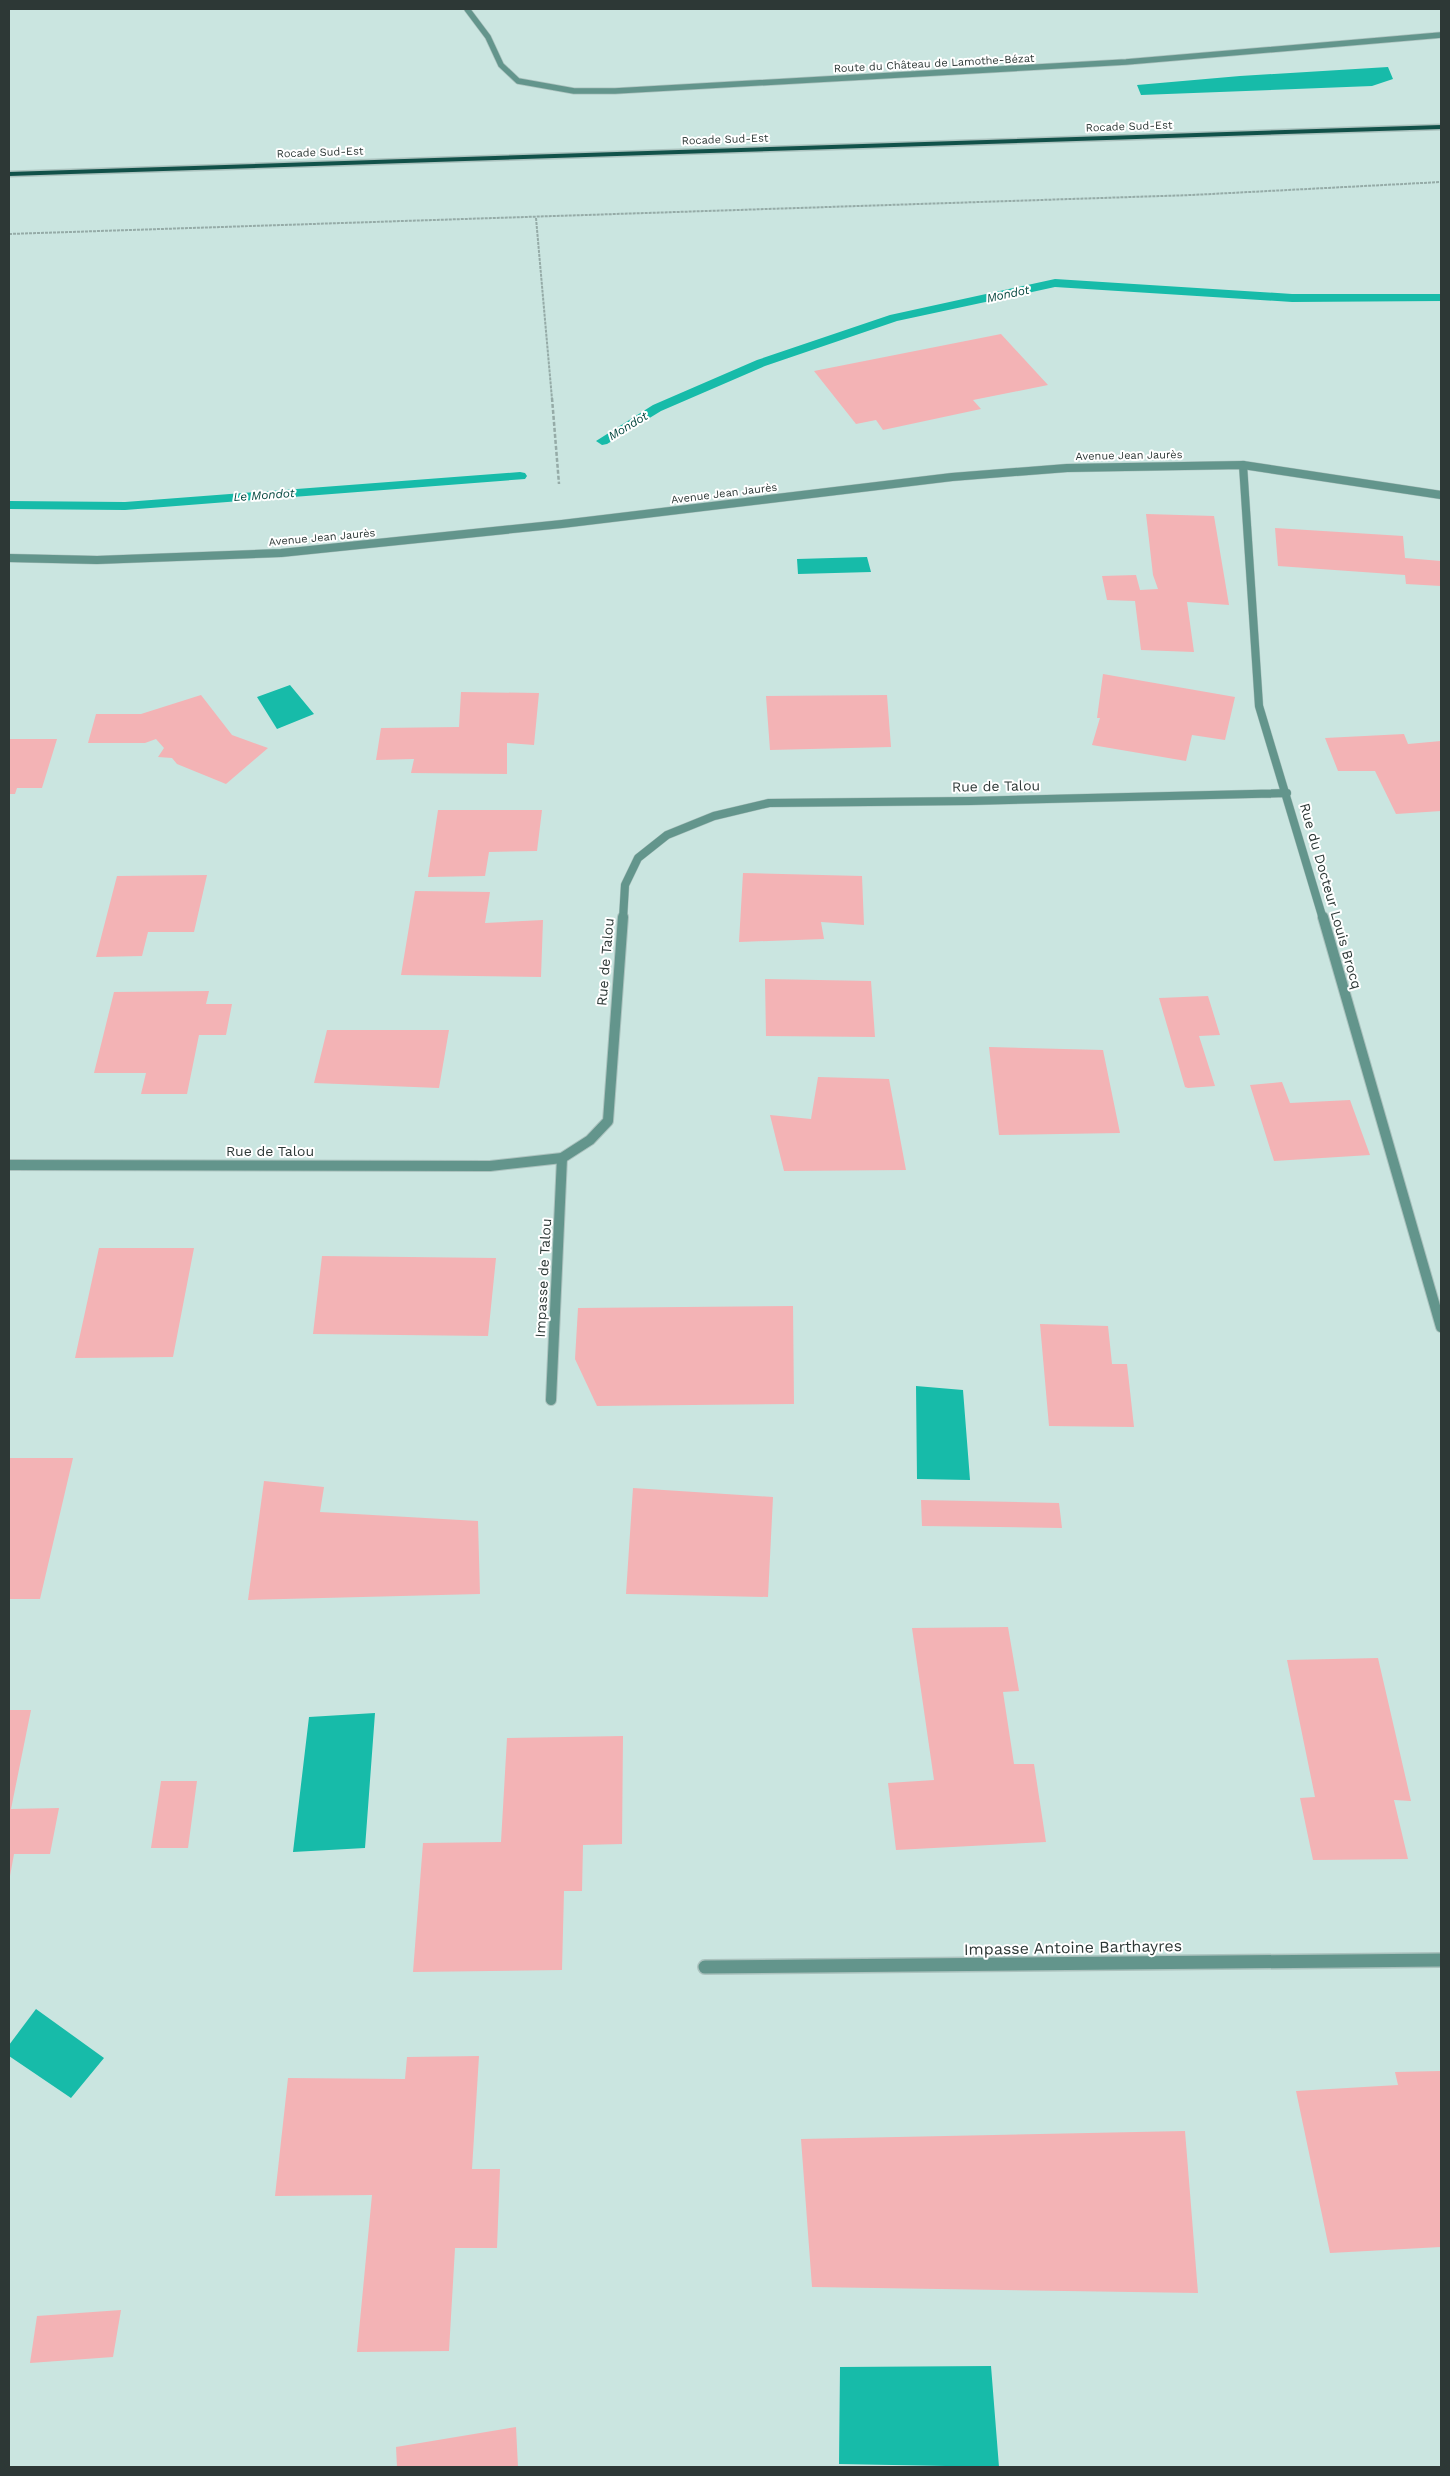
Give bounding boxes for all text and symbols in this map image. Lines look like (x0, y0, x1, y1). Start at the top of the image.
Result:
street label: Route du Château de Lamothe-Bézat (833, 52, 1035, 75)
street label: Rocade Sud-Est (1085, 118, 1173, 135)
street label: Rocade Sud-Est (681, 131, 769, 148)
street label: Rocade Sud-Est (276, 144, 364, 161)
water label: Mondot (985, 283, 1031, 305)
water label: Mondot (606, 409, 650, 443)
street label: Avenue Jean Jaurès (1075, 448, 1183, 463)
street label: Avenue Jean Jaurès (670, 481, 778, 506)
water label: Le Mondot (233, 486, 295, 504)
street label: Avenue Jean Jaurès (268, 526, 376, 549)
street label: Rue de Talou (952, 777, 1040, 795)
street label: Rue du Docteur Louis Brocq (1297, 801, 1365, 991)
street label: Rue de Talou (593, 917, 617, 1007)
street label: Rue de Talou (226, 1143, 314, 1159)
street label: Impasse de Talou (532, 1218, 554, 1338)
street label: Impasse Antoine Barthayres (964, 1936, 1182, 1959)

